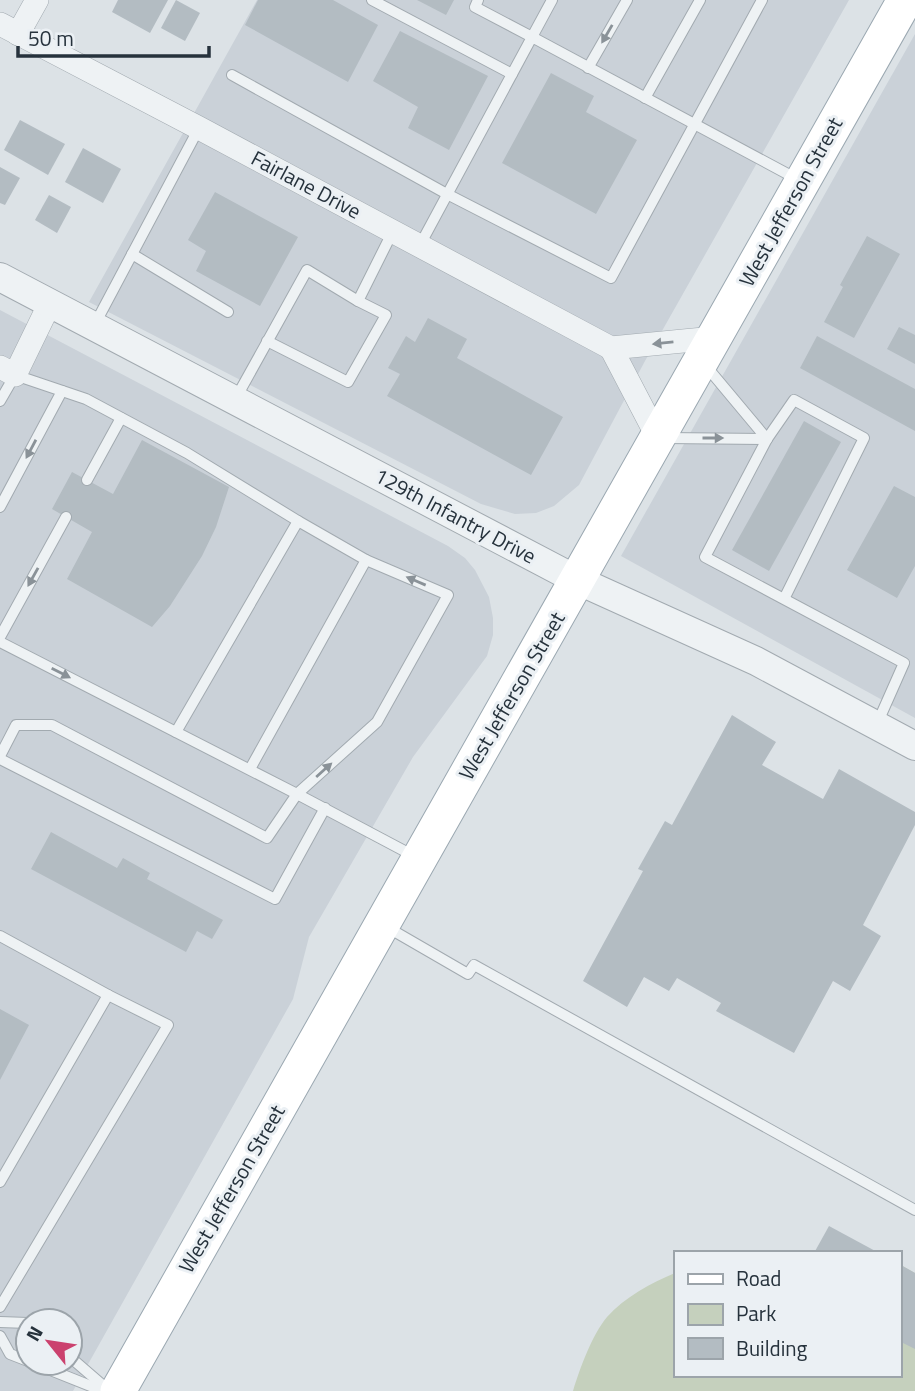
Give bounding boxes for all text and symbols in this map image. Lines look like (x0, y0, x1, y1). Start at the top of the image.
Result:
scale bar (18, 14, 208, 58)
text: 50 m (28, 22, 74, 54)
one-way arrow (601, 24, 613, 43)
street label: West Jefferson Street (730, 110, 850, 292)
street label: Fairlane Drive (246, 142, 367, 227)
one-way arrow (652, 338, 674, 349)
one-way arrow (702, 432, 724, 444)
one-way arrow (25, 439, 37, 459)
street label: 129th Infantry Drive (369, 459, 542, 571)
one-way arrow (27, 567, 39, 587)
one-way arrow (405, 575, 426, 586)
street label: West Jefferson Street (450, 605, 573, 786)
one-way arrow (51, 667, 71, 679)
one-way arrow (315, 762, 333, 778)
street label: West Jefferson Street (170, 1098, 293, 1279)
legend (674, 1251, 901, 1377)
text: Road (736, 1262, 781, 1294)
text: Park (736, 1297, 776, 1329)
north arrow (14, 1307, 84, 1377)
text: N (18, 1320, 50, 1346)
text: Building (736, 1332, 808, 1364)

